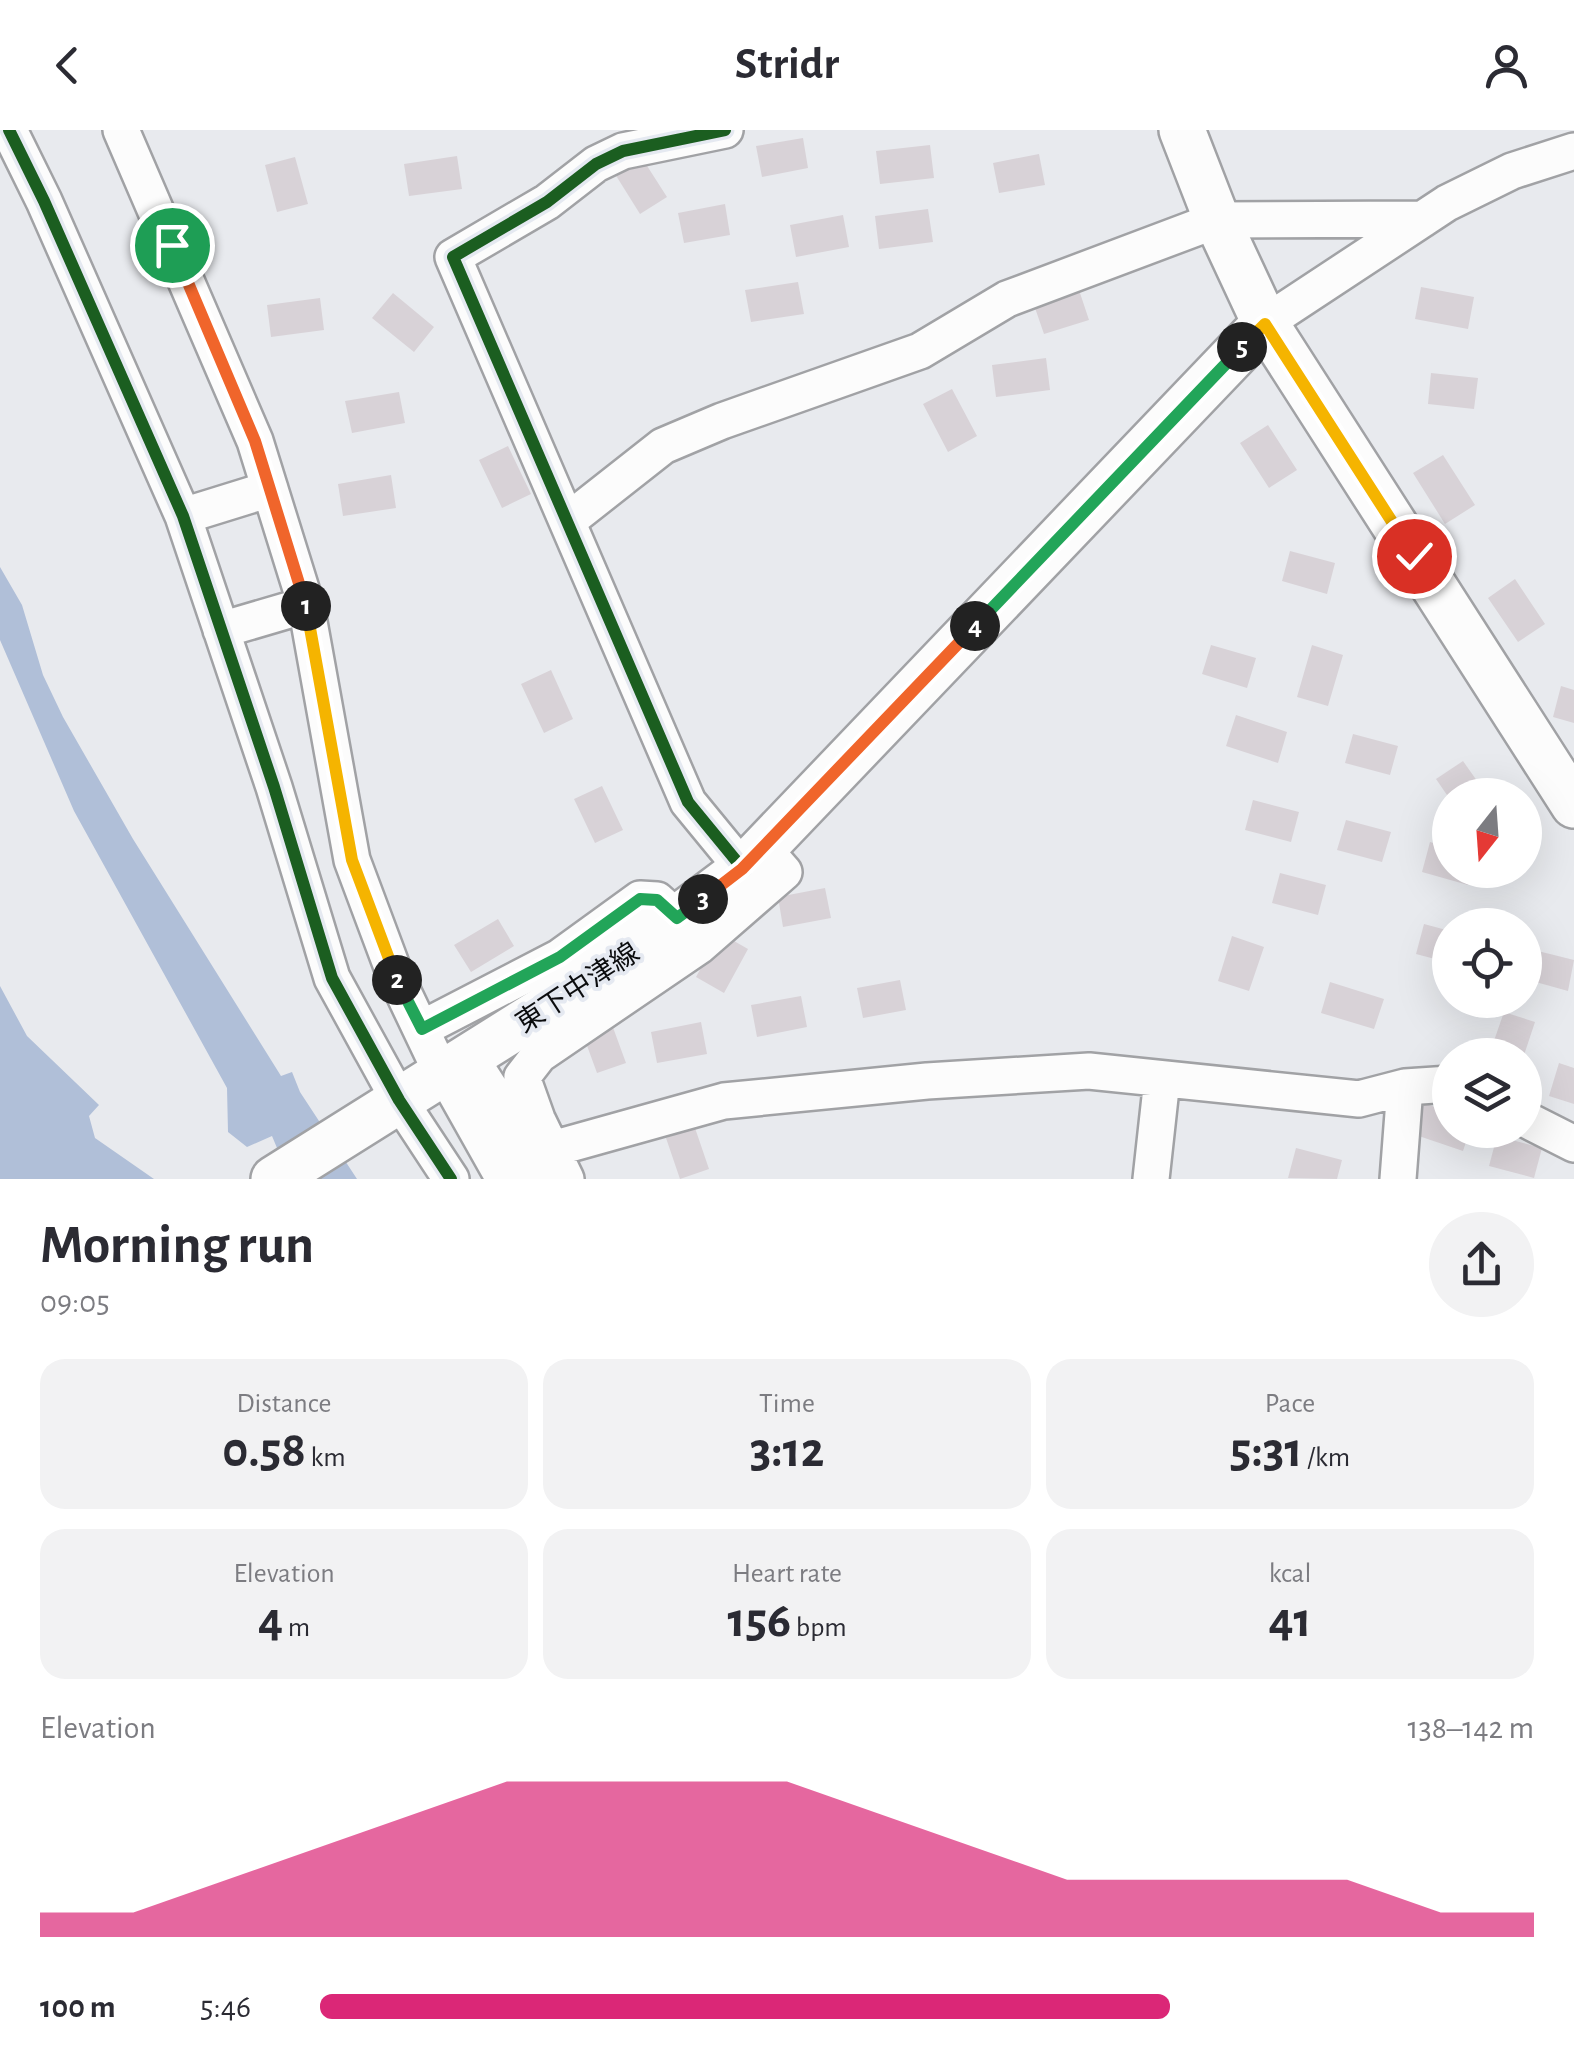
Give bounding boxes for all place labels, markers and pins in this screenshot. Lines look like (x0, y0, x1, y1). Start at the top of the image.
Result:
pin (130, 203, 215, 288)
pin: 5 (1217, 322, 1267, 372)
pin (1372, 514, 1457, 599)
pin: 1 (281, 581, 331, 631)
pin: 4 (950, 601, 1000, 651)
pin: 3 (678, 874, 728, 924)
pin: 2 (372, 955, 422, 1005)

